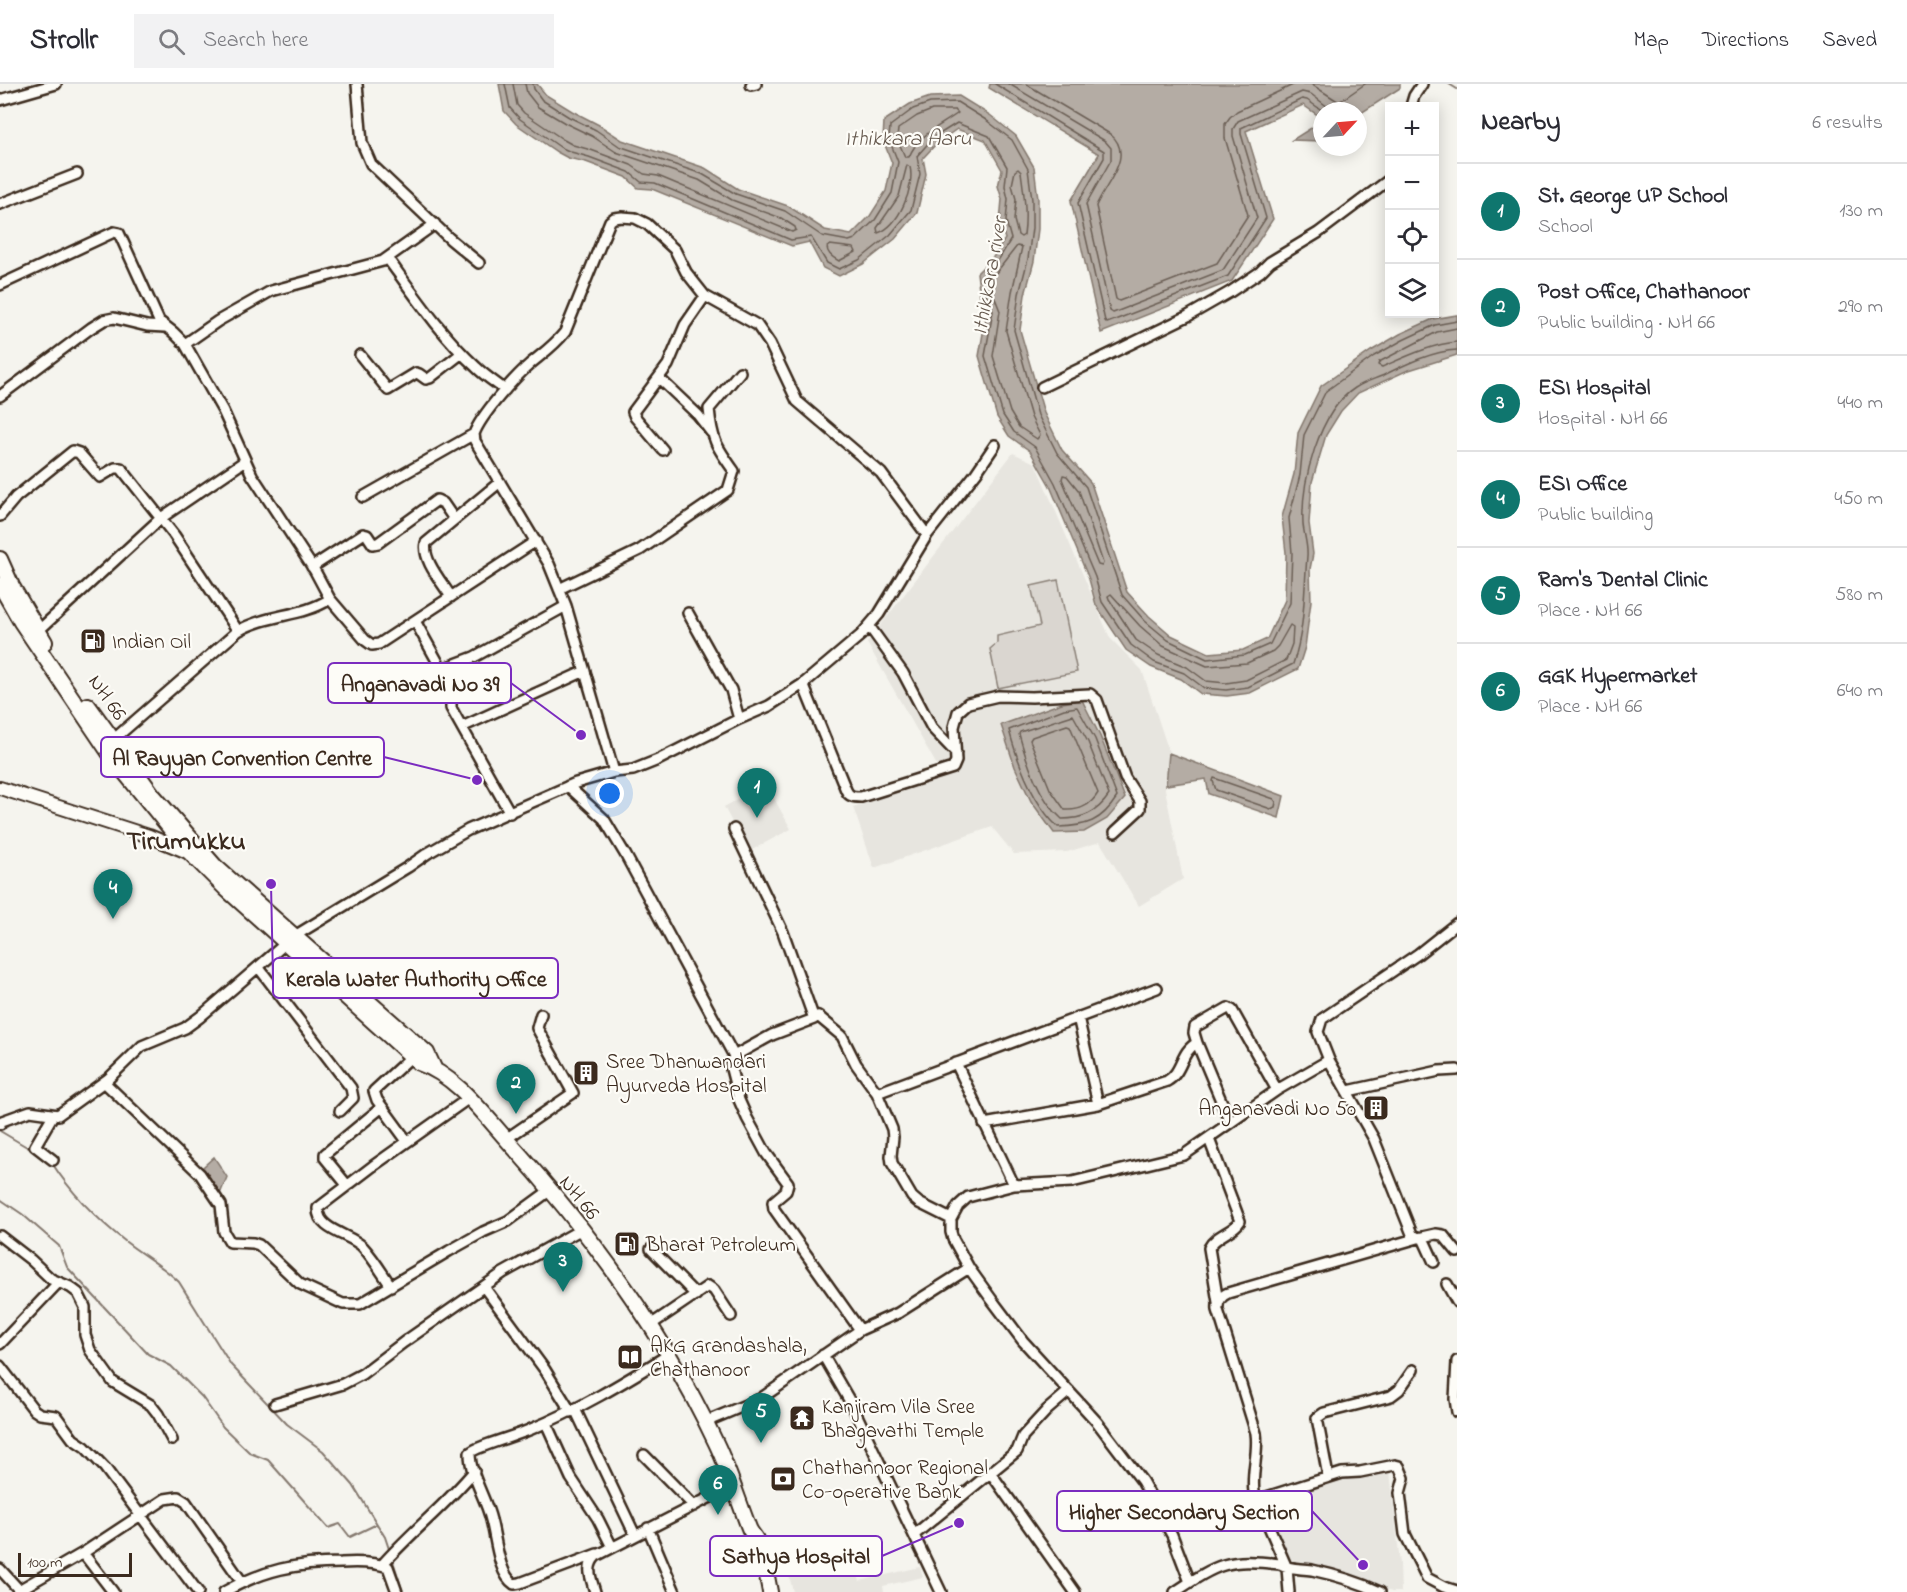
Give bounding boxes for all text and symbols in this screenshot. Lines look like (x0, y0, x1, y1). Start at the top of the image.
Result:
search box (134, 14, 554, 68)
text: Strollr (30, 21, 98, 62)
icon: search (155, 25, 188, 58)
text: Search here (203, 25, 308, 57)
text: Map (1633, 26, 1669, 56)
text: Directions (1702, 26, 1789, 56)
text: Saved (1822, 26, 1877, 56)
north arrow (1313, 102, 1367, 156)
map controls (1385, 102, 1439, 318)
button: + (1385, 102, 1439, 156)
text: Nearby (1481, 104, 1560, 142)
text: 6 results (1812, 109, 1883, 138)
water label: Ithikkara Aaru (844, 124, 972, 156)
button: − (1385, 156, 1439, 210)
text: St. George UP School (1538, 181, 1728, 213)
text: 1 (1497, 197, 1504, 226)
text: 130 m (1839, 197, 1883, 226)
button: locate (1385, 210, 1439, 264)
water label: Ithikkara river (965, 212, 1018, 338)
text: School (1538, 213, 1593, 242)
button: layers (1385, 264, 1439, 318)
text: Post Office, Chathanoor (1538, 277, 1750, 309)
text: 2 (1496, 293, 1505, 322)
text: 290 m (1838, 293, 1883, 322)
text: Public building · NH 66 (1538, 309, 1715, 338)
text: ESI Hospital (1538, 373, 1650, 405)
text: 3 (1496, 389, 1505, 418)
text: 440 m (1837, 389, 1883, 418)
text: Hospital · NH 66 (1538, 405, 1668, 434)
text: ESI Office (1538, 469, 1627, 501)
text: 4 (1496, 485, 1505, 514)
text: 450 m (1834, 485, 1883, 514)
text: Public building (1538, 501, 1653, 530)
text: Ram's Dental Clinic (1538, 565, 1708, 597)
text: 5 (1495, 581, 1506, 610)
text: 580 m (1835, 581, 1883, 610)
text: Place · NH 66 (1538, 597, 1642, 626)
fuel station icon: Indian Oil (78, 626, 108, 656)
place label: Indian Oil (112, 628, 191, 658)
text: GGK Hypermarket (1538, 661, 1697, 693)
callout: Anganavadi No 39 (328, 663, 511, 703)
street label: NH 66 (80, 669, 133, 727)
text: Anganavadi No 39 (341, 670, 500, 703)
text: 6 (1496, 677, 1505, 706)
text: 640 m (1837, 677, 1883, 706)
text: Place · NH 66 (1538, 693, 1642, 722)
callout: Al Rayyan Convention Centre (101, 737, 384, 777)
text: Al Rayyan Convention Centre (112, 744, 373, 777)
pin: 1 (738, 768, 777, 818)
your location (595, 779, 624, 808)
district label: Tirumukku (126, 823, 246, 862)
pin: 4 (94, 870, 132, 919)
callout: Kerala Water Authority Office (273, 958, 558, 998)
text: Kerala Water Authority Office (285, 965, 548, 998)
place label: Sree Dhanwandari Ayurveda Hospital (606, 1048, 767, 1104)
building icon: Sree Dhanwandari Ayurveda Hospital (571, 1058, 601, 1088)
pin: 2 (496, 1064, 536, 1114)
building icon: Anganavadi No 50 (1361, 1093, 1391, 1123)
place label: Anganavadi No 50 (1199, 1095, 1356, 1127)
street label: NH 66 (551, 1169, 606, 1227)
fuel station icon: Bharat Petroleum (612, 1229, 642, 1259)
place label: Bharat Petroleum (645, 1231, 796, 1261)
pin: 3 (544, 1242, 582, 1292)
place label: AKG Grandashala, Chathanoor (650, 1332, 807, 1386)
library icon: AKG Grandashala, Chathanoor (615, 1342, 645, 1372)
place label: Kanjiram Vila Sree Bhagavathi Temple (821, 1393, 985, 1449)
pin: 5 (742, 1394, 780, 1443)
temple icon: Kanjiram Vila Sree Bhagavathi Temple (787, 1403, 817, 1433)
place label: Chathannoor Regional Co-operative Bank (802, 1454, 988, 1508)
bank icon: Chathannoor Regional Co-operative Bank (768, 1464, 798, 1494)
pin: 6 (698, 1466, 738, 1515)
callout: Higher Secondary Section (1057, 1491, 1312, 1531)
text: Higher Secondary Section (1069, 1498, 1299, 1531)
callout: Sathya Hospital (710, 1536, 882, 1576)
text: Sathya Hospital (722, 1542, 870, 1575)
scale bar (18, 1550, 132, 1578)
text: 100 m (27, 1551, 62, 1575)

